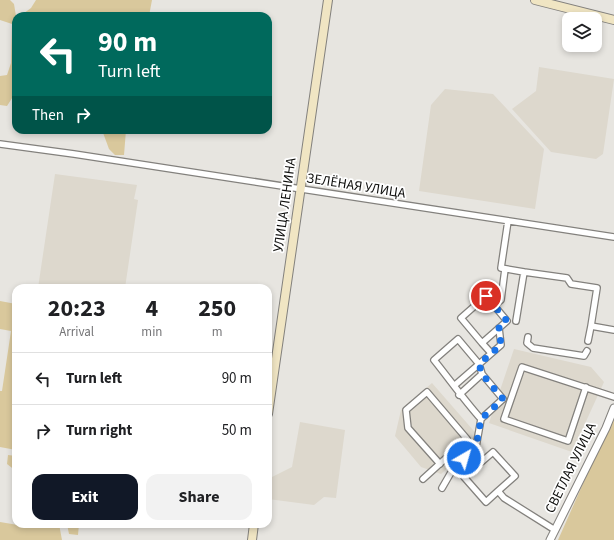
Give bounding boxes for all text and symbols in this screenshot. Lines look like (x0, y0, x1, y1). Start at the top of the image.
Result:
map controls (562, 12, 602, 52)
button: layers (562, 12, 602, 52)
text: 90 m (98, 22, 157, 62)
icon: left (32, 28, 84, 80)
text: Turn left (98, 59, 160, 84)
icon: right (72, 104, 94, 126)
text: Then (32, 105, 64, 126)
street label: УЛИЦА ЛЕНИНА (268, 156, 302, 253)
street label: ЗЕЛЁНАЯ УЛИЦА (305, 168, 407, 204)
pin (469, 279, 503, 313)
icon: arrive (475, 285, 497, 307)
text: 20:23 (48, 291, 106, 326)
text: 4 (146, 291, 158, 326)
text: 250 (198, 291, 236, 326)
text: Arrival (59, 323, 94, 341)
text: min (141, 323, 162, 341)
text: m (212, 323, 223, 341)
icon: left (32, 368, 54, 390)
text: Turn left (66, 368, 122, 389)
text: 90 m (222, 368, 252, 389)
street label: СВЕТЛАЯ УЛИЦА (540, 419, 602, 517)
icon: right (32, 420, 54, 442)
text: Turn right (66, 420, 132, 441)
text: 50 m (222, 420, 252, 441)
position arrow (443, 437, 485, 479)
button: Exit (32, 474, 138, 520)
button: Share (146, 474, 252, 520)

